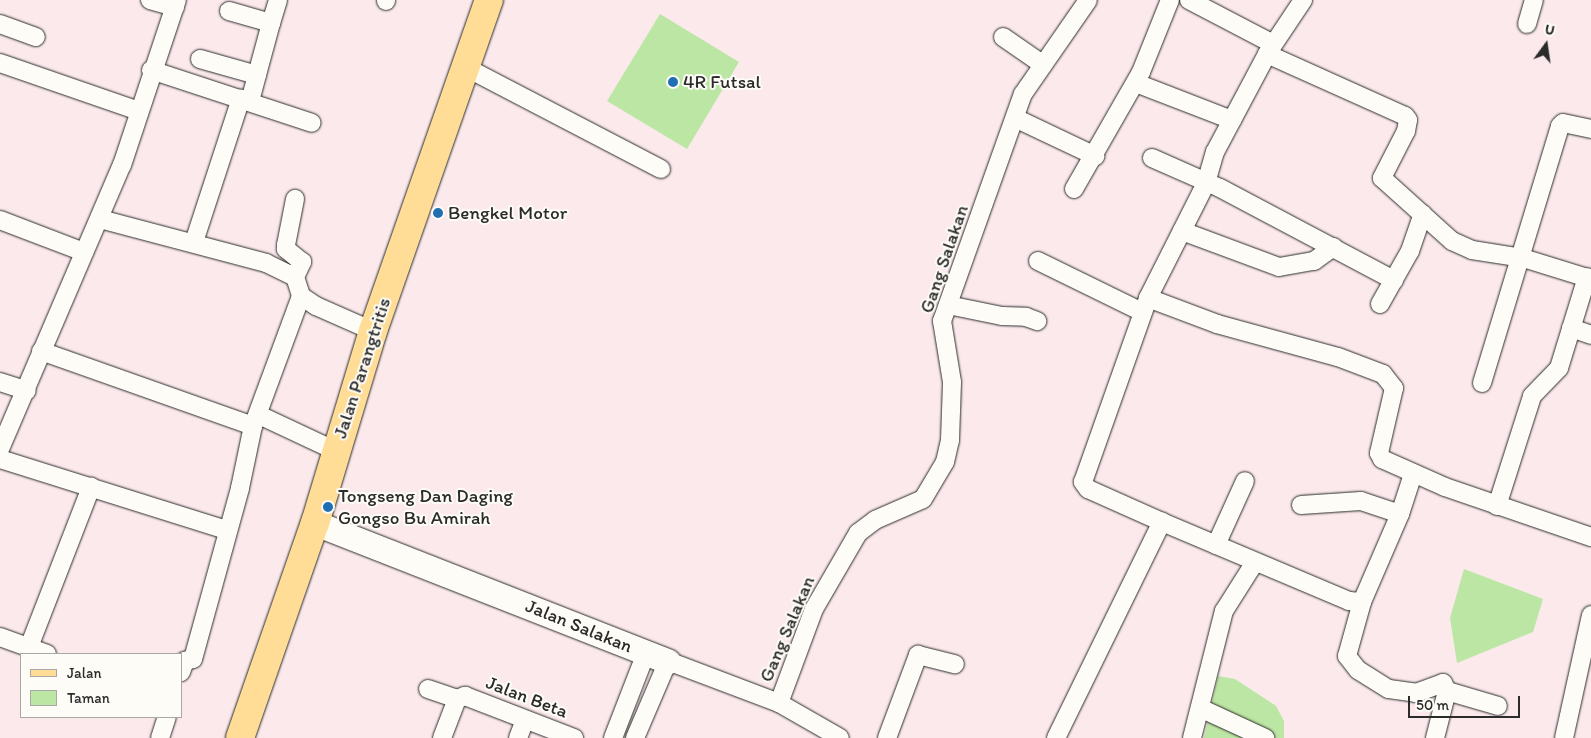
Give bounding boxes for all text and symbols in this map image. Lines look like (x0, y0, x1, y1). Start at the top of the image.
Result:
north arrow (1521, 20, 1571, 70)
text: U (1543, 21, 1556, 39)
place label: 4R Futsal (683, 71, 761, 93)
marker: 4R Futsal (667, 76, 679, 88)
place label: Bengkel Motor (448, 202, 567, 224)
street label: Gang Salakan (915, 202, 973, 316)
marker: Bengkel Motor (432, 207, 444, 219)
street label: Jalan Parangtritis (329, 296, 395, 440)
place label: Tongseng Dan Daging Gongso Bu Amirah (338, 485, 514, 529)
marker: Tongseng Dan Daging Gongso Bu Amirah (322, 501, 334, 513)
street label: Gang Salakan (754, 572, 820, 686)
street label: Jalan Salakan (522, 594, 636, 658)
legend (20, 653, 182, 718)
text: Jalan (67, 664, 101, 682)
street label: Jalan Beta (483, 671, 571, 723)
scale bar (1411, 686, 1524, 718)
text: Taman (67, 689, 110, 707)
text: 50 m (1416, 696, 1449, 714)

